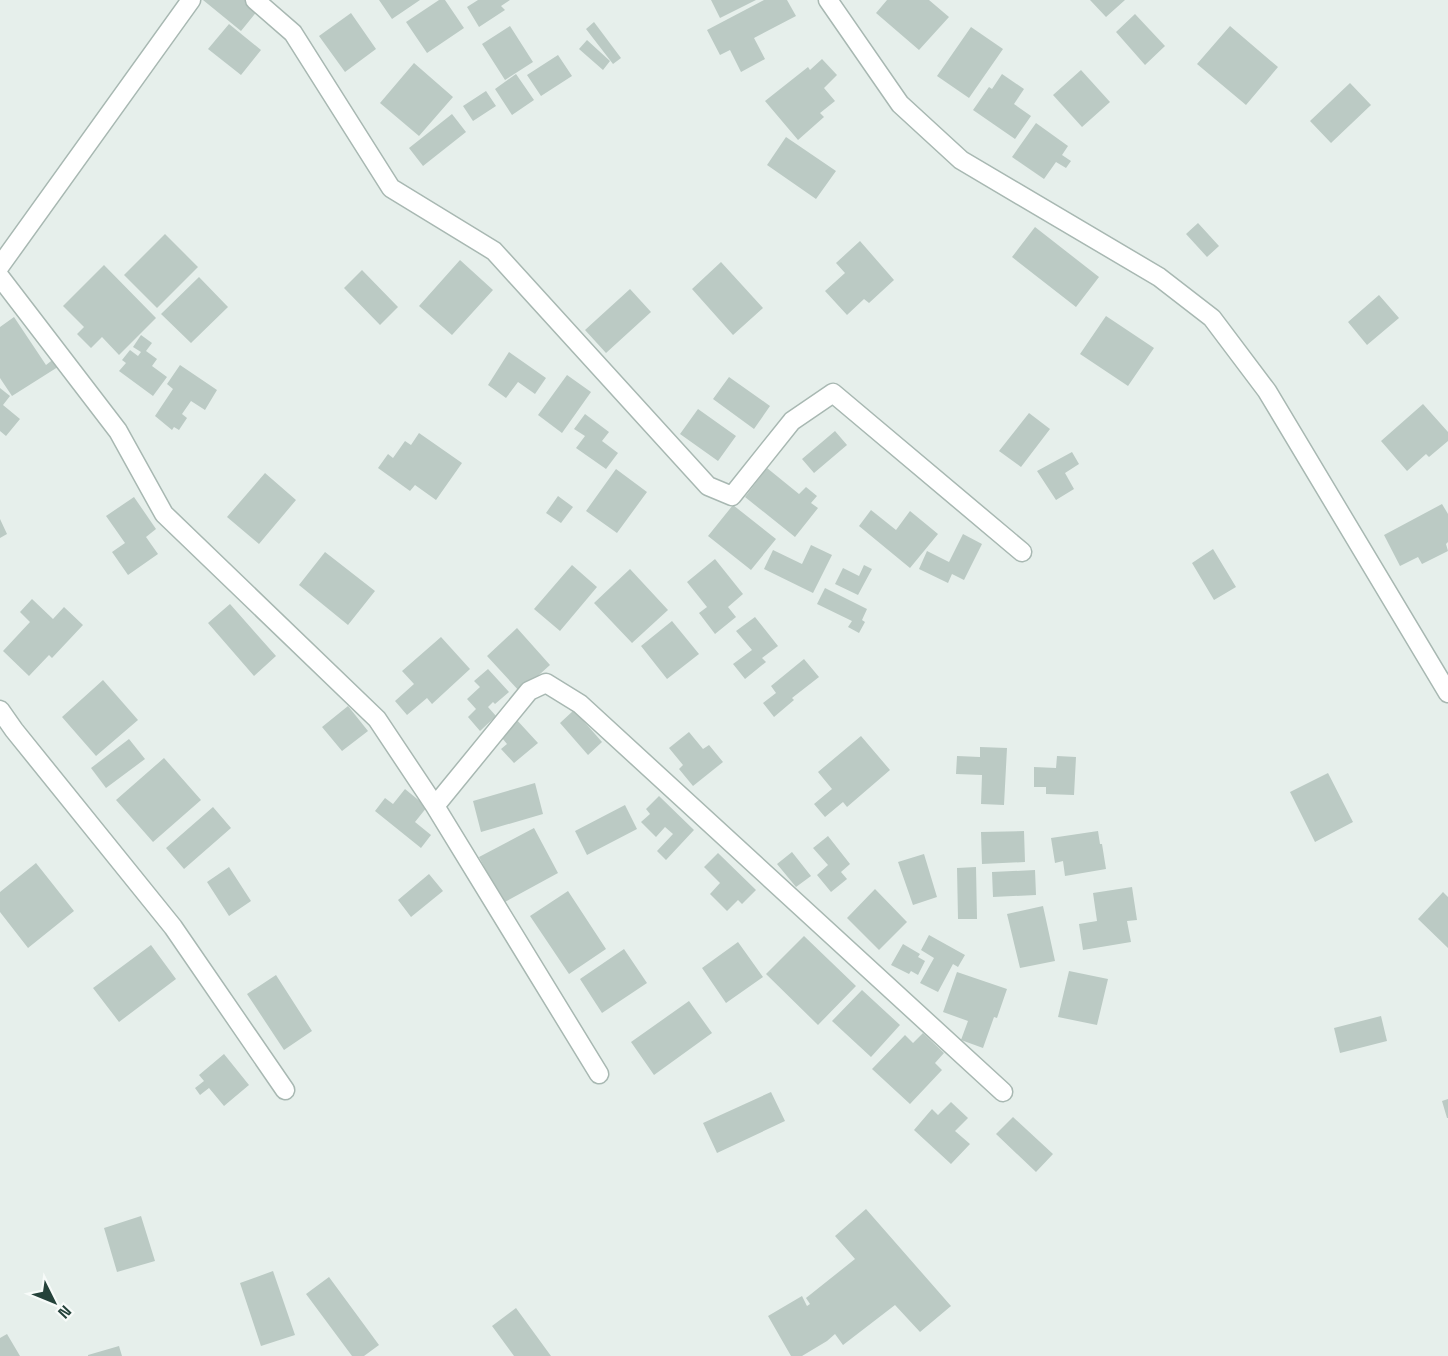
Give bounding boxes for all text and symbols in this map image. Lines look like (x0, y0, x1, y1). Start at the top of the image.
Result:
north arrow (24, 1272, 84, 1332)
text: N (53, 1301, 76, 1323)

